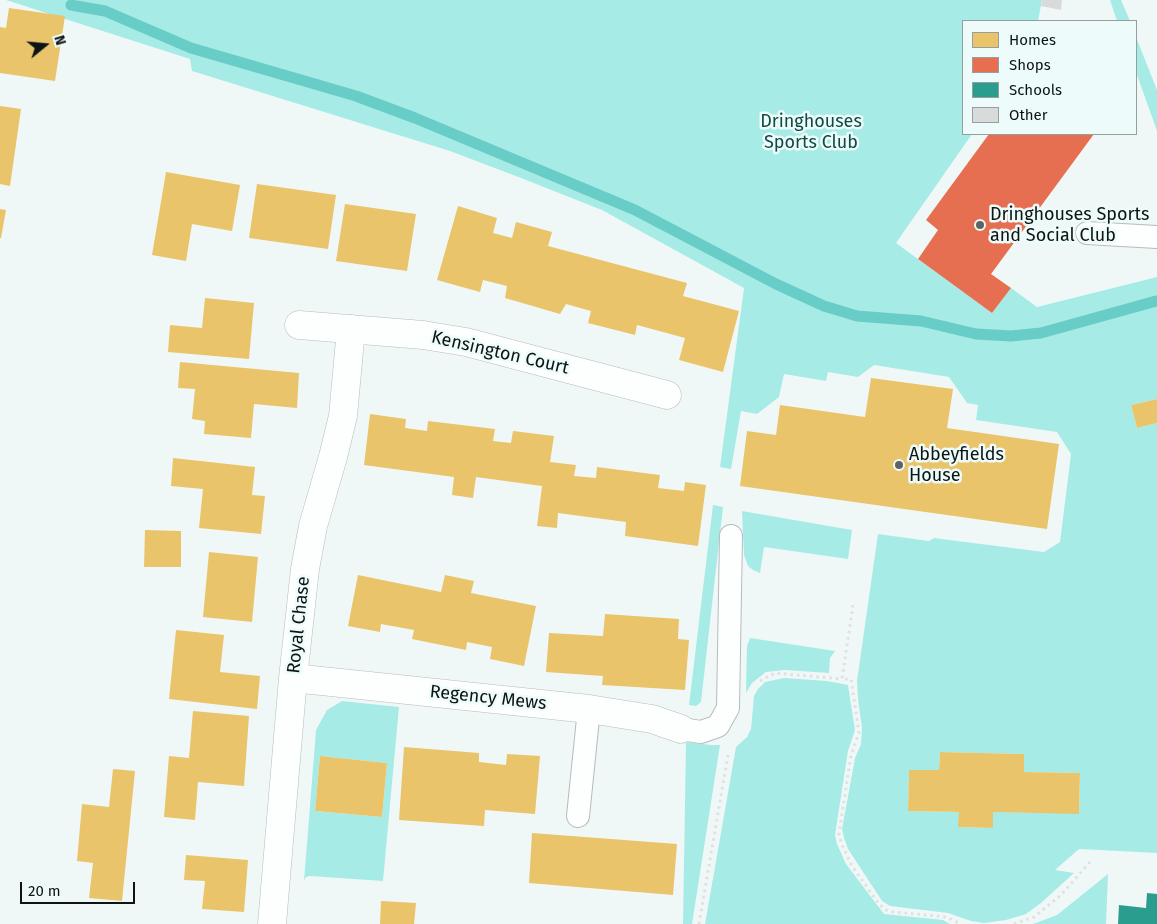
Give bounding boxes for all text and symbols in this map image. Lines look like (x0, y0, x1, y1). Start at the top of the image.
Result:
north arrow (20, 20, 70, 70)
legend (962, 20, 1137, 135)
text: Homes (1009, 31, 1056, 49)
text: N (50, 34, 69, 47)
text: Shops (1009, 56, 1051, 74)
text: Schools (1009, 81, 1062, 99)
text: Other (1009, 106, 1048, 124)
park label: Dringhouses Sports Club (760, 111, 862, 154)
place label: Dringhouses Sports and Social Club (990, 204, 1149, 246)
marker: Dringhouses Sports and Social Club (974, 219, 986, 231)
street label: Kensington Court (429, 327, 571, 379)
place label: Abbeyfields House (909, 444, 1004, 486)
marker: Abbeyfields House (893, 459, 905, 471)
street label: Royal Chase (283, 575, 315, 675)
street label: Regency Mews (429, 681, 547, 715)
scale bar (22, 872, 138, 904)
text: 20 m (28, 882, 61, 900)

